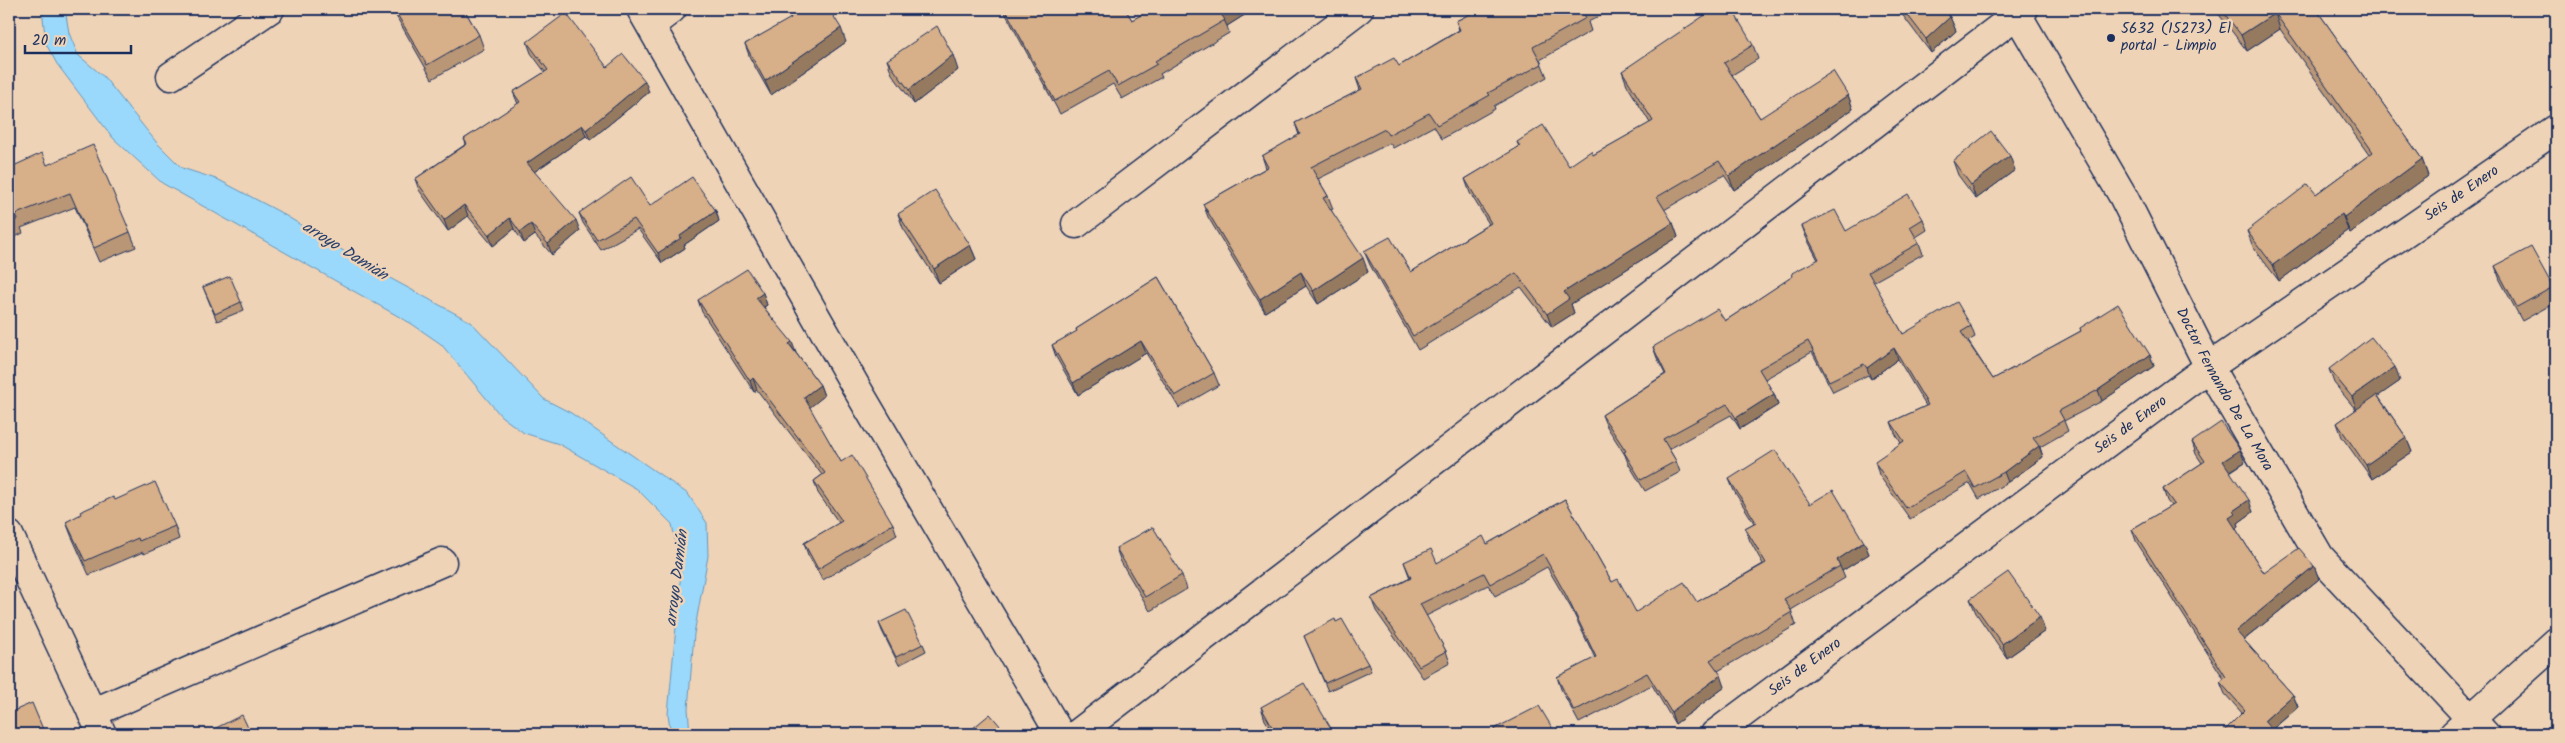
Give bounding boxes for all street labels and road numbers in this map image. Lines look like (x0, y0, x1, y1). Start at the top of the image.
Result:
street label: Seis de Enero (2419, 159, 2504, 228)
street label: Doctor Fernando De La Mora (2169, 304, 2279, 476)
street label: Seis de Enero (2089, 390, 2173, 460)
street label: Seis de Enero (1763, 632, 1847, 703)

